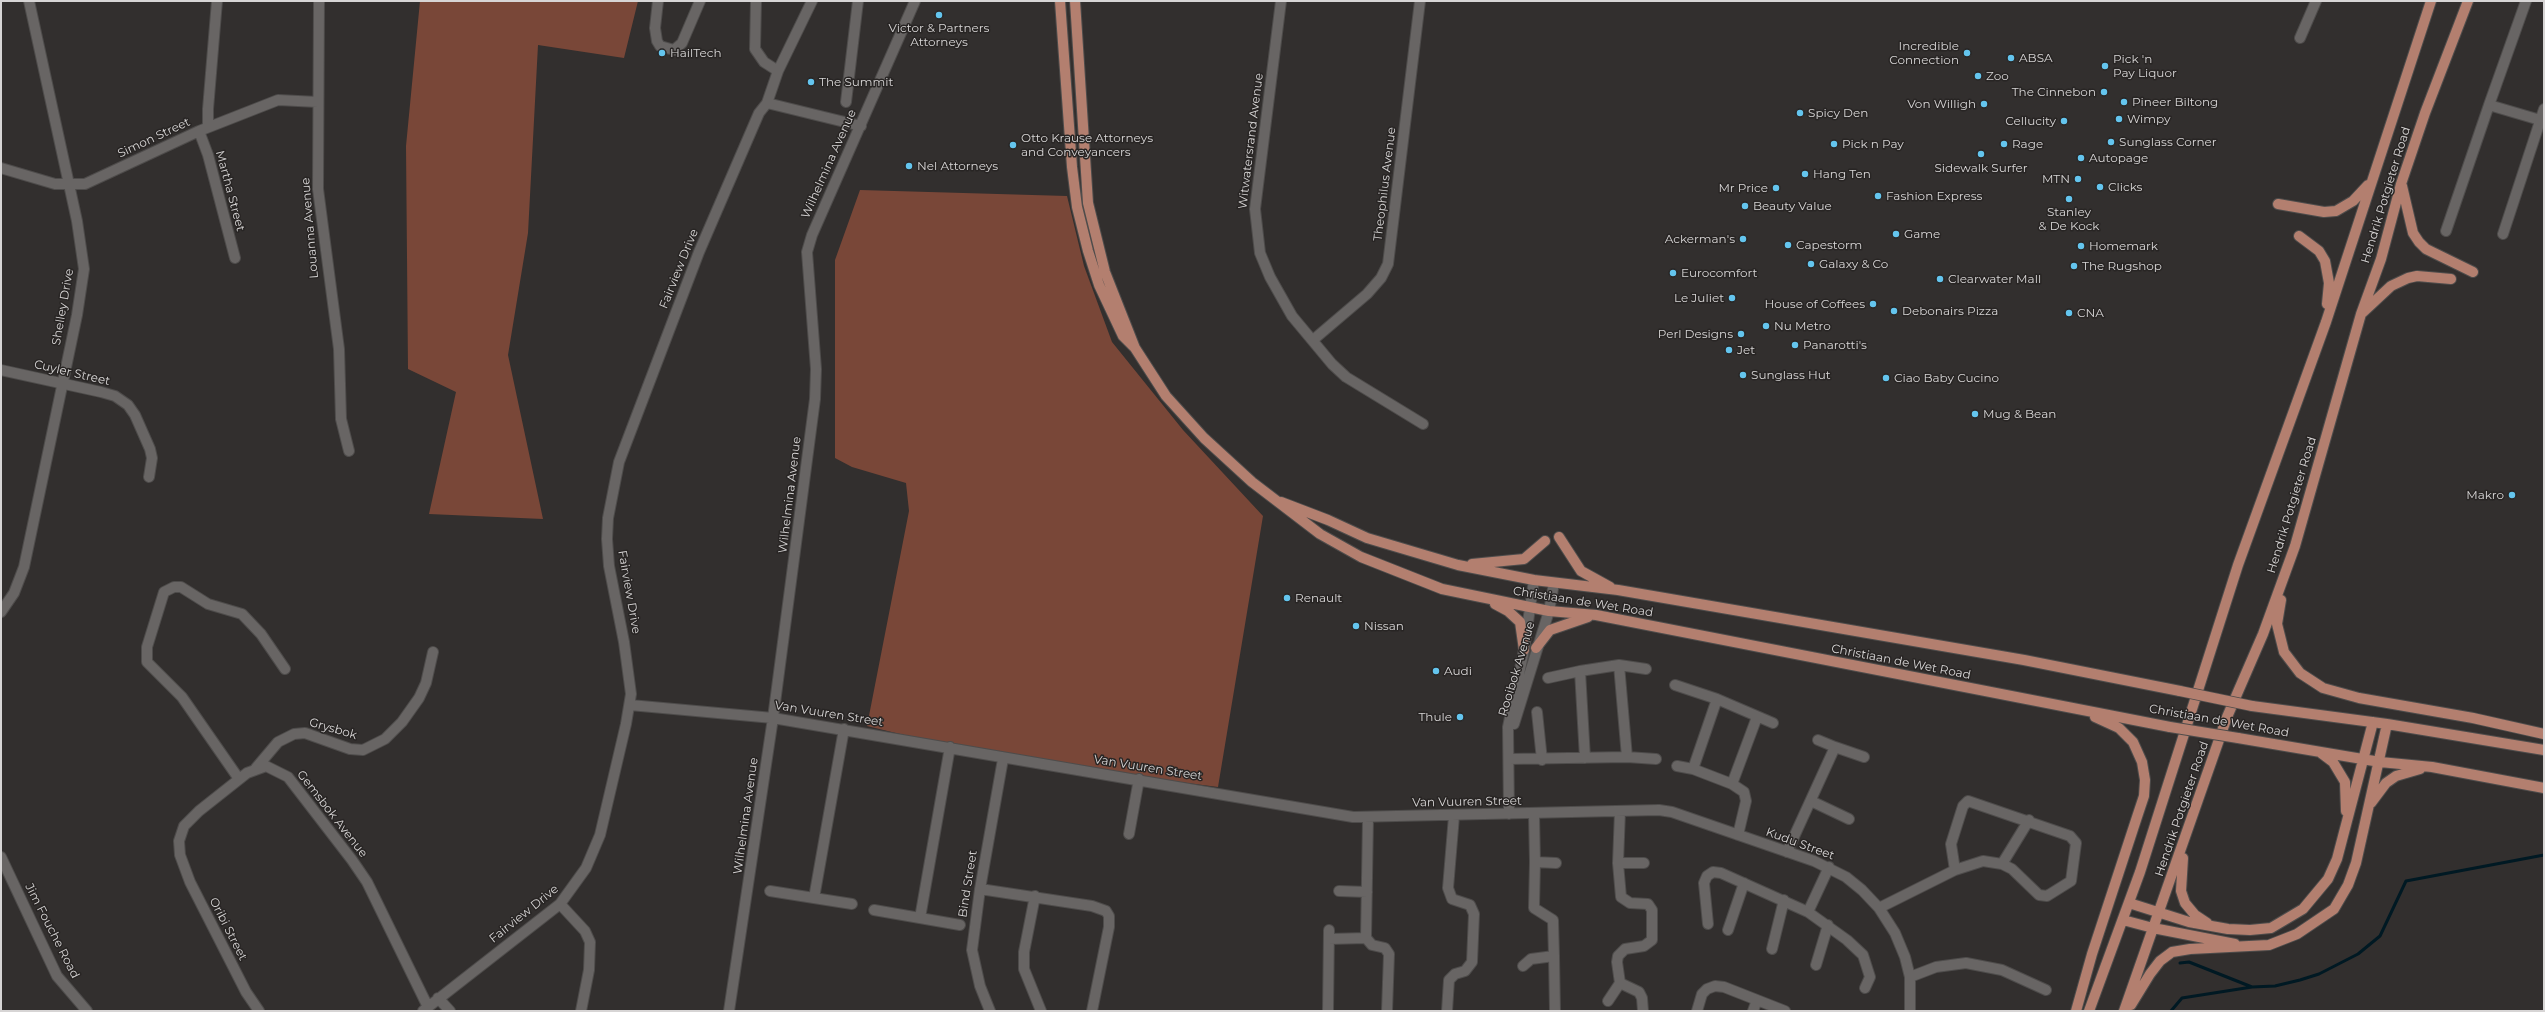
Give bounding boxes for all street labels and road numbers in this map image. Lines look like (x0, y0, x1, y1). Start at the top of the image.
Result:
street label: Witwatersrand Avenue (1236, 72, 1266, 210)
street label: Wilhelmina Avenue (798, 107, 860, 221)
street label: Simon Street (115, 115, 193, 161)
street label: Hendrik Potgieter Road (2358, 125, 2414, 265)
street label: Theophilus Avenue (1371, 126, 1399, 242)
street label: Martha Street (212, 149, 248, 233)
street label: Louanna Avenue (298, 177, 322, 279)
street label: Fairview Drive (656, 227, 702, 311)
street label: Shelley Drive (49, 268, 77, 346)
street label: Cuyler Street (33, 357, 111, 389)
street label: Hendrik Potgieter Road (2264, 435, 2320, 575)
street label: Wilhelmina Avenue (776, 436, 804, 554)
street label: Fairview Drive (615, 549, 643, 635)
street label: Christiaan de Wet Road (1512, 584, 1654, 620)
street label: Rooibok Avenue (1496, 620, 1538, 718)
street label: Christiaan de Wet Road (1830, 641, 1972, 683)
street label: Van Vuuren Street (774, 698, 884, 730)
street label: Christiaan de Wet Road (2148, 702, 2290, 740)
street label: Grysbok (307, 715, 359, 743)
street label: Hendrik Potgieter Road (2152, 739, 2212, 879)
street label: Van Vuuren Street (1093, 752, 1203, 784)
street label: Wilhelmina Avenue (731, 757, 761, 875)
street label: Gemsbok Avenue (294, 768, 370, 860)
street label: Van Vuuren Street (1412, 794, 1522, 810)
street label: Kudu Street (1764, 825, 1836, 863)
street label: Bind Street (956, 849, 980, 919)
street label: Jim Fouche Road (22, 881, 82, 981)
street label: Fairview Drive (487, 882, 561, 946)
street label: Oribi Street (206, 895, 250, 963)

